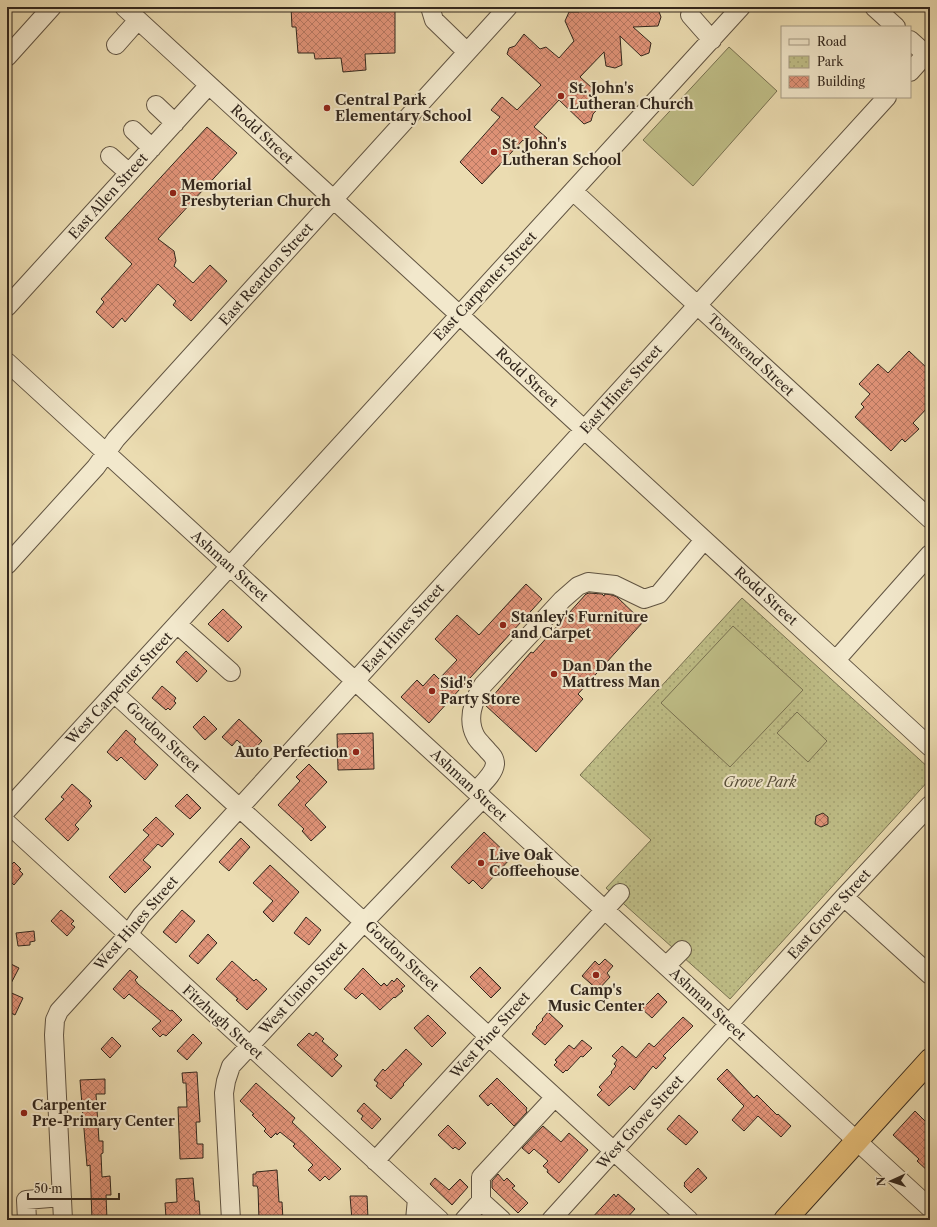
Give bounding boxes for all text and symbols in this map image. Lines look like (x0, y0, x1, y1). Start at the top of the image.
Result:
legend (781, 26, 911, 98)
text: Road (817, 34, 847, 49)
text: Park (817, 54, 844, 69)
text: Building (817, 74, 865, 89)
place label: St. John's Lutheran Church (569, 79, 694, 113)
place label: Central Park Elementary School (335, 91, 472, 125)
marker: St. John's Lutheran Church (556, 91, 566, 101)
street label: Rodd Street (227, 100, 297, 168)
marker: Central Park Elementary School (322, 103, 332, 113)
place label: St. John's Lutheran School (502, 135, 622, 169)
marker: St. John's Lutheran School (489, 147, 499, 157)
street label: East Allen Street (65, 149, 151, 243)
place label: Memorial Presbyterian Church (181, 176, 331, 210)
marker: Memorial Presbyterian Church (168, 188, 178, 198)
street label: East Reardon Street (215, 219, 317, 329)
street label: East Carpenter Street (430, 228, 540, 344)
street label: Townsend Street (704, 310, 798, 400)
street label: East Hines Street (576, 341, 666, 437)
street label: Rodd Street (492, 343, 562, 411)
street label: Ashman Street (187, 526, 272, 605)
street label: Rodd Street (731, 563, 801, 629)
street label: East Hines Street (358, 580, 448, 676)
place label: Stanley's Furniture and Carpet (511, 608, 648, 642)
marker: Stanley's Furniture and Carpet (498, 620, 508, 630)
street label: West Carpenter Street (61, 628, 176, 749)
place label: Dan Dan the Mattress Man (562, 657, 661, 691)
marker: Dan Dan the Mattress Man (549, 669, 559, 679)
place label: Sid's Party Store (440, 674, 520, 708)
marker: Sid's Party Store (427, 686, 437, 696)
street label: Gordon Street (122, 698, 204, 776)
place label: Auto Perfection (234, 743, 348, 761)
street label: Ashman Street (426, 744, 511, 825)
marker: Auto Perfection (351, 747, 361, 757)
park label: Grove Park (723, 773, 797, 791)
place label: Live Oak Coffeehouse (489, 846, 579, 880)
marker: Live Oak Coffeehouse (476, 858, 486, 868)
street label: East Grove Street (784, 865, 874, 963)
street label: West Hines Street (90, 872, 182, 975)
street label: Gordon Street (361, 917, 443, 995)
street label: West Union Street (255, 938, 351, 1039)
street label: Ashman Street (665, 963, 750, 1044)
marker: Camp's Music Center (591, 970, 601, 980)
street label: Fitzhugh Street (179, 981, 267, 1063)
place label: Camp's Music Center (548, 981, 644, 1015)
street label: West Pine Street (446, 988, 534, 1083)
street label: West Grove Street (592, 1071, 687, 1173)
place label: Carpenter Pre-Primary Center (32, 1096, 175, 1130)
marker: Carpenter Pre-Primary Center (19, 1108, 29, 1118)
north arrow (871, 1161, 911, 1201)
scale bar (28, 1175, 119, 1201)
text: N (874, 1176, 888, 1187)
text: 50 m (34, 1181, 63, 1196)

